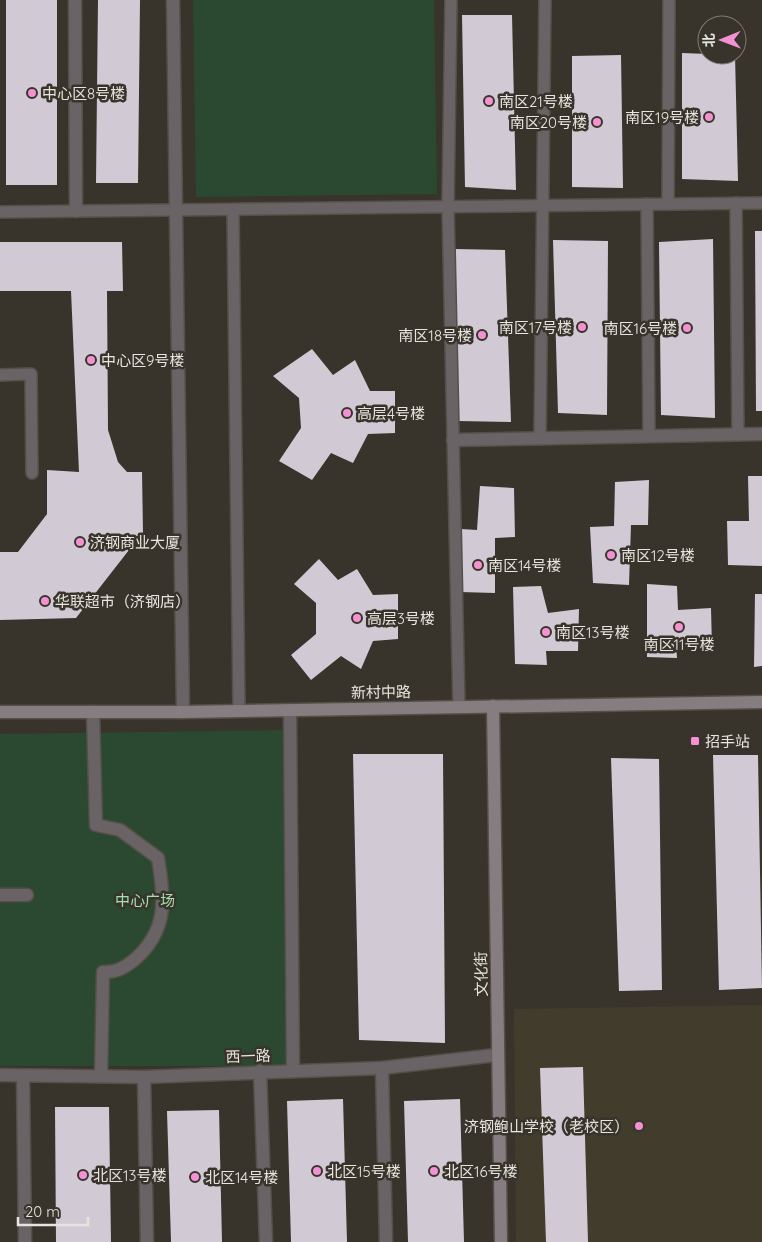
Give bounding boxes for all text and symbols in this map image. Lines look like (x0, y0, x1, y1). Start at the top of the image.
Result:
north arrow (697, 15, 747, 65)
text: 北 (700, 33, 718, 47)
place label: 中心区8号楼 (42, 84, 125, 103)
marker: 中心区8号楼 (26, 87, 38, 99)
place label: 南区21号楼 (499, 92, 573, 111)
marker: 南区21号楼 (483, 95, 495, 107)
place label: 南区19号楼 (625, 108, 699, 127)
marker: 南区19号楼 (703, 111, 715, 123)
place label: 南区20号楼 (510, 113, 587, 132)
marker: 南区20号楼 (591, 116, 603, 128)
place label: 南区17号楼 (499, 318, 572, 337)
place label: 南区16号楼 (603, 319, 677, 338)
marker: 南区17号楼 (576, 321, 588, 333)
marker: 南区16号楼 (681, 322, 693, 334)
place label: 南区18号楼 (398, 326, 472, 345)
marker: 南区18号楼 (476, 329, 488, 341)
place label: 中心区9号楼 (101, 351, 184, 370)
marker: 中心区9号楼 (85, 354, 97, 366)
place label: 高层4号楼 (357, 404, 425, 423)
marker: 高层4号楼 (341, 407, 353, 419)
place label: 济钢商业大厦 (90, 533, 180, 552)
marker: 济钢商业大厦 (74, 536, 86, 548)
place label: 南区12号楼 (621, 546, 695, 565)
marker: 南区12号楼 (605, 549, 617, 561)
place label: 南区14号楼 (488, 556, 561, 575)
marker: 南区14号楼 (472, 559, 484, 571)
place label: 华联超市（济钢店） (55, 592, 190, 611)
marker: 华联超市（济钢店） (39, 595, 51, 607)
place label: 高层3号楼 (367, 609, 435, 628)
marker: 高层3号楼 (351, 612, 363, 624)
marker: 南区11号楼 (673, 621, 685, 633)
place label: 南区13号楼 (556, 623, 629, 642)
marker: 南区13号楼 (540, 626, 552, 638)
place label: 南区11号楼 (643, 635, 715, 654)
street label: 新村中路 (351, 682, 411, 702)
place label: 招手站 (705, 732, 750, 751)
marker: 招手站 (689, 735, 701, 747)
park label: 中心广场 (115, 891, 175, 910)
street label: 文化街 (471, 951, 491, 997)
street label: 西一路 (225, 1046, 271, 1066)
place label: 济钢鲍山学校（老校区） (464, 1117, 629, 1136)
marker: 济钢鲍山学校（老校区） (633, 1120, 645, 1132)
place label: 北区15号楼 (327, 1162, 401, 1181)
place label: 北区16号楼 (444, 1162, 518, 1181)
marker: 北区15号楼 (311, 1165, 323, 1177)
marker: 北区16号楼 (428, 1165, 440, 1177)
place label: 北区13号楼 (93, 1166, 166, 1185)
place label: 北区14号楼 (205, 1168, 278, 1187)
marker: 北区13号楼 (77, 1169, 89, 1181)
marker: 北区14号楼 (189, 1171, 201, 1183)
scale bar (18, 1194, 88, 1226)
text: 20 m (25, 1202, 60, 1221)

